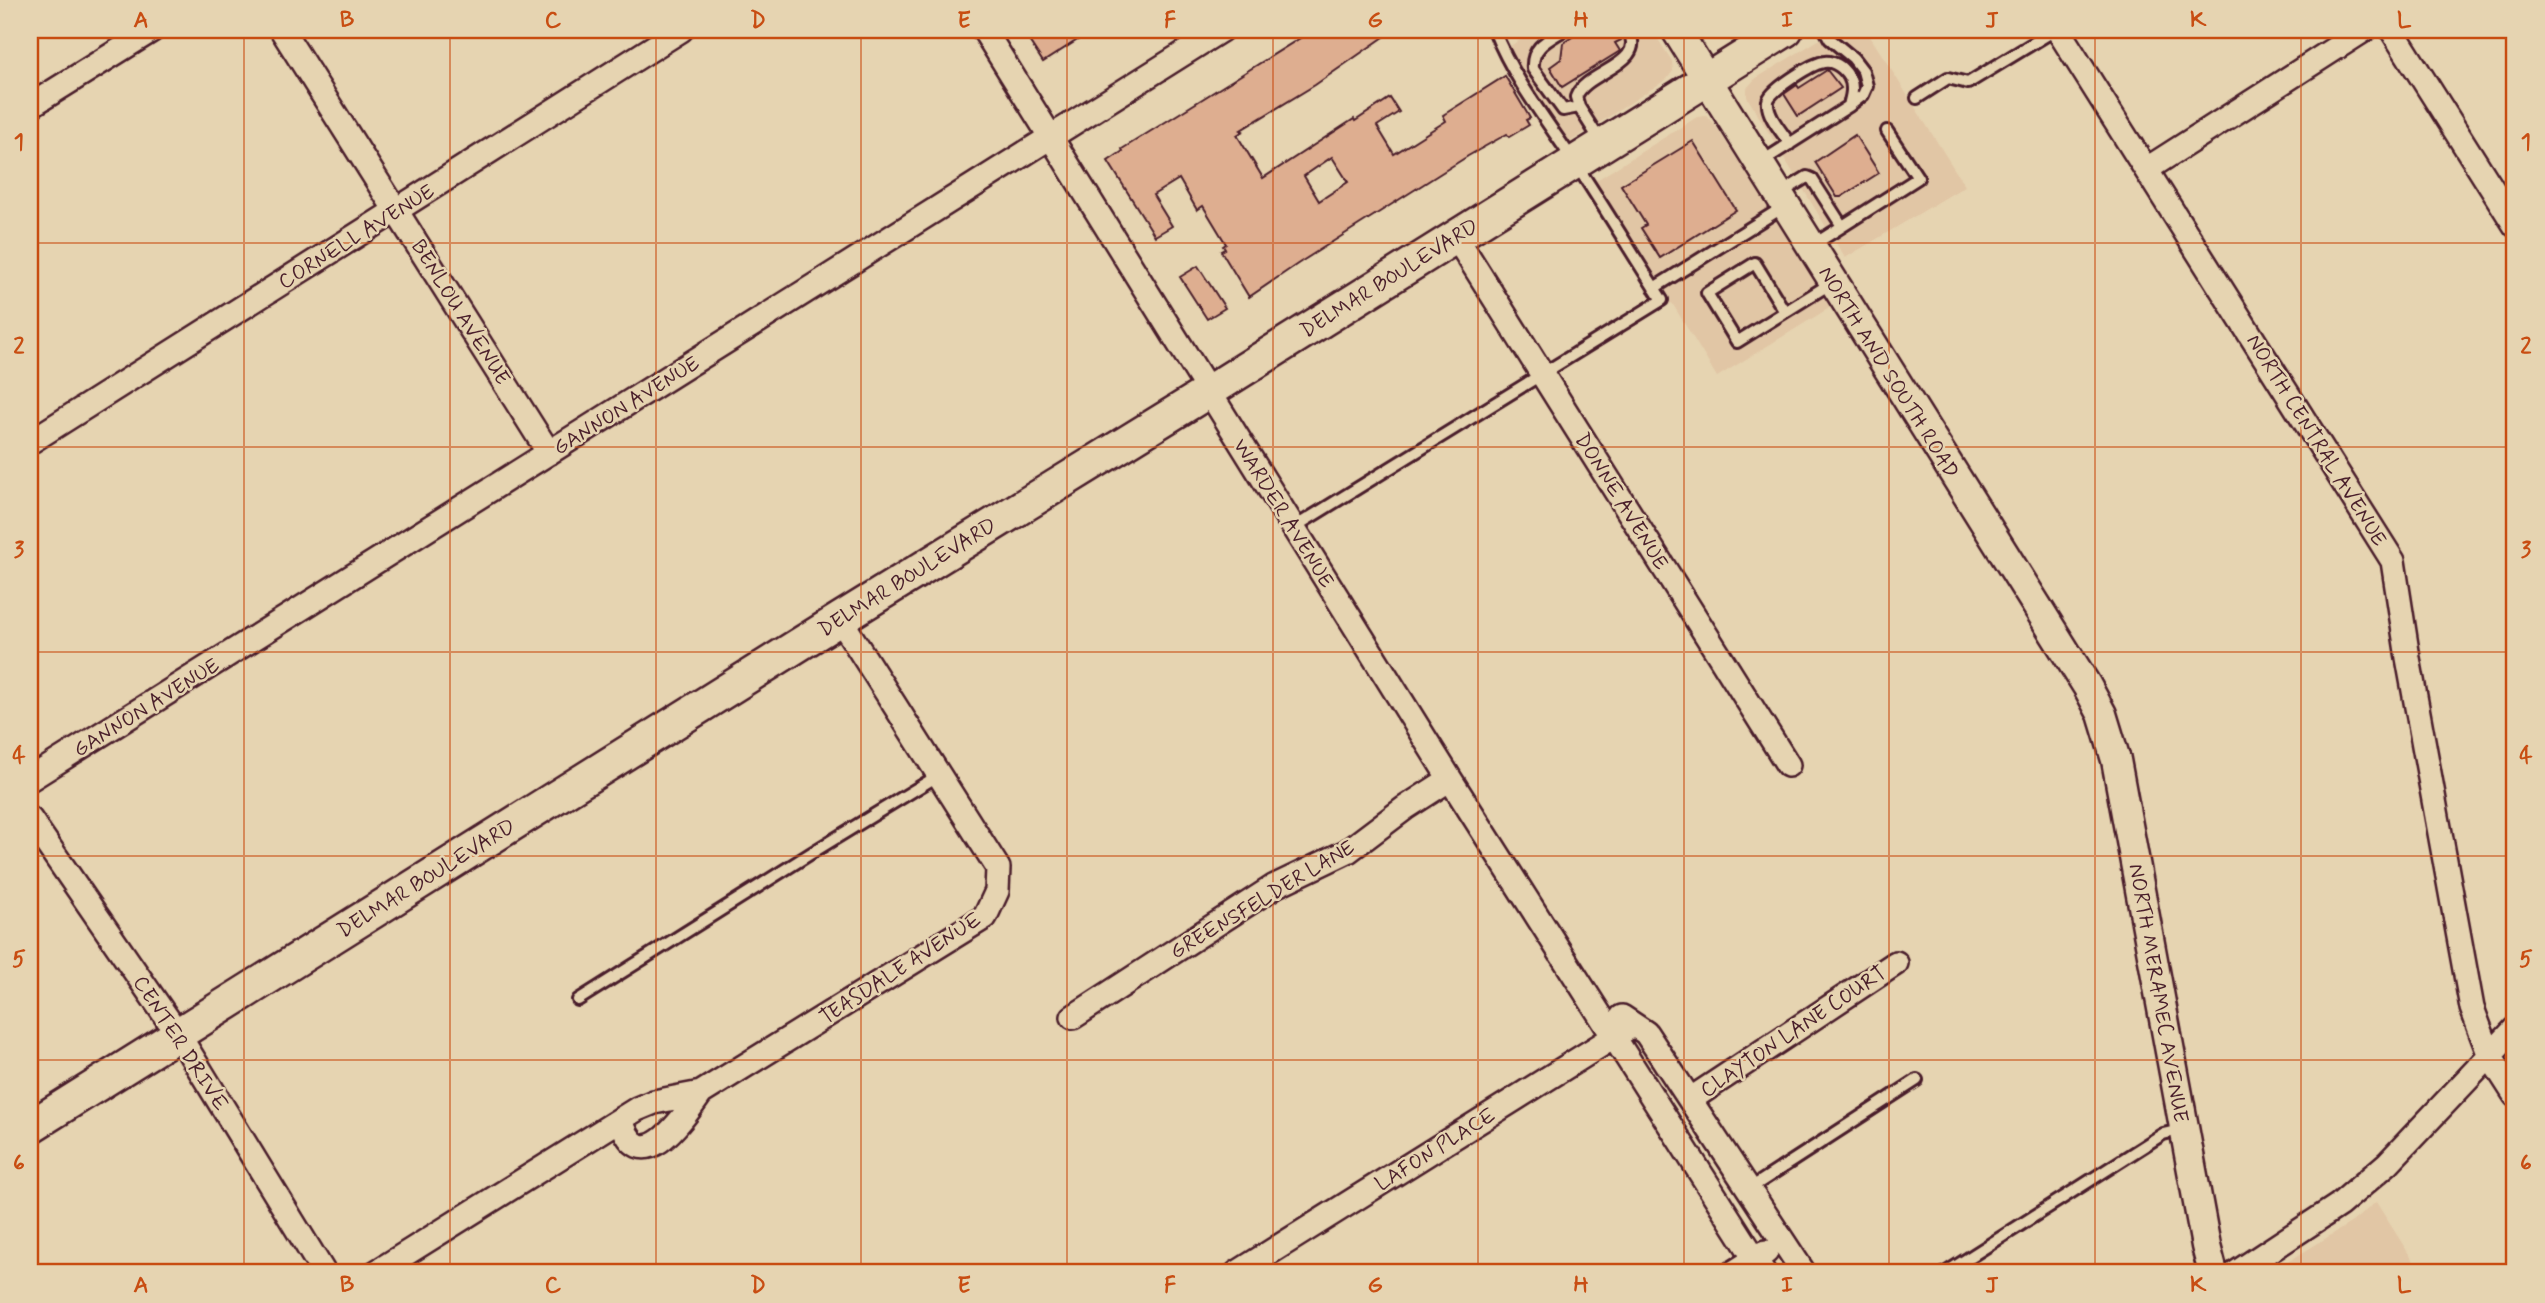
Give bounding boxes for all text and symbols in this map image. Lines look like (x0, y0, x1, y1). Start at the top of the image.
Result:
text: A (133, 6, 149, 36)
text: B (340, 6, 355, 36)
text: C (545, 6, 562, 36)
text: D (750, 6, 766, 36)
text: E (957, 6, 971, 36)
text: F (1164, 6, 1176, 36)
text: G (1367, 6, 1383, 36)
text: H (1573, 6, 1589, 36)
text: I (1781, 6, 1793, 36)
text: J (1985, 6, 1999, 36)
text: K (2190, 6, 2207, 36)
text: L (2397, 6, 2412, 36)
text: 1 (14, 128, 24, 158)
text: 1 (2521, 128, 2531, 158)
street label: CORNELL AVENUE (273, 178, 440, 296)
street label: DELMAR BOULEVARD (1295, 213, 1484, 345)
street label: BENLOU AVENUE (404, 234, 516, 391)
street label: NORTH AND SOUTH ROAD (1811, 261, 1965, 484)
street label: NORTH CENTRAL AVENUE (2239, 329, 2393, 552)
text: 2 (13, 332, 25, 362)
text: 2 (2520, 332, 2532, 362)
street label: GANNON AVENUE (548, 350, 705, 462)
street label: DONNE AVENUE (1568, 428, 1675, 575)
street label: WARDER AVENUE (1226, 434, 1340, 593)
street label: DELMAR BOULEVARD (813, 512, 1002, 644)
text: 3 (14, 536, 25, 566)
text: 3 (2521, 536, 2532, 566)
street label: GANNON AVENUE (68, 652, 225, 764)
text: 4 (12, 741, 26, 771)
text: 4 (2519, 741, 2533, 771)
street label: DELMAR BOULEVARD (332, 813, 521, 945)
street label: GREENSFELDER LANE (1165, 834, 1360, 966)
street label: NORTH MERAMEC AVENUE (2121, 861, 2195, 1125)
street label: TEASDALE AVENUE (814, 906, 987, 1032)
text: 5 (12, 945, 26, 975)
text: 5 (2519, 945, 2533, 975)
street label: CLAYTON LANE COURT (1695, 959, 1892, 1105)
street label: CENTER DRIVE (126, 970, 234, 1117)
street label: LAFON PLACE (1370, 1102, 1501, 1198)
text: 6 (13, 1149, 25, 1179)
text: 6 (2520, 1149, 2532, 1179)
text: A (133, 1271, 149, 1301)
text: B (340, 1271, 355, 1301)
text: C (545, 1271, 562, 1301)
text: D (750, 1271, 766, 1301)
text: E (957, 1271, 971, 1301)
text: F (1164, 1271, 1176, 1301)
text: G (1367, 1271, 1383, 1301)
text: H (1573, 1271, 1589, 1301)
text: I (1781, 1271, 1793, 1301)
text: J (1985, 1271, 1999, 1301)
text: K (2190, 1271, 2207, 1301)
text: L (2397, 1271, 2412, 1301)

